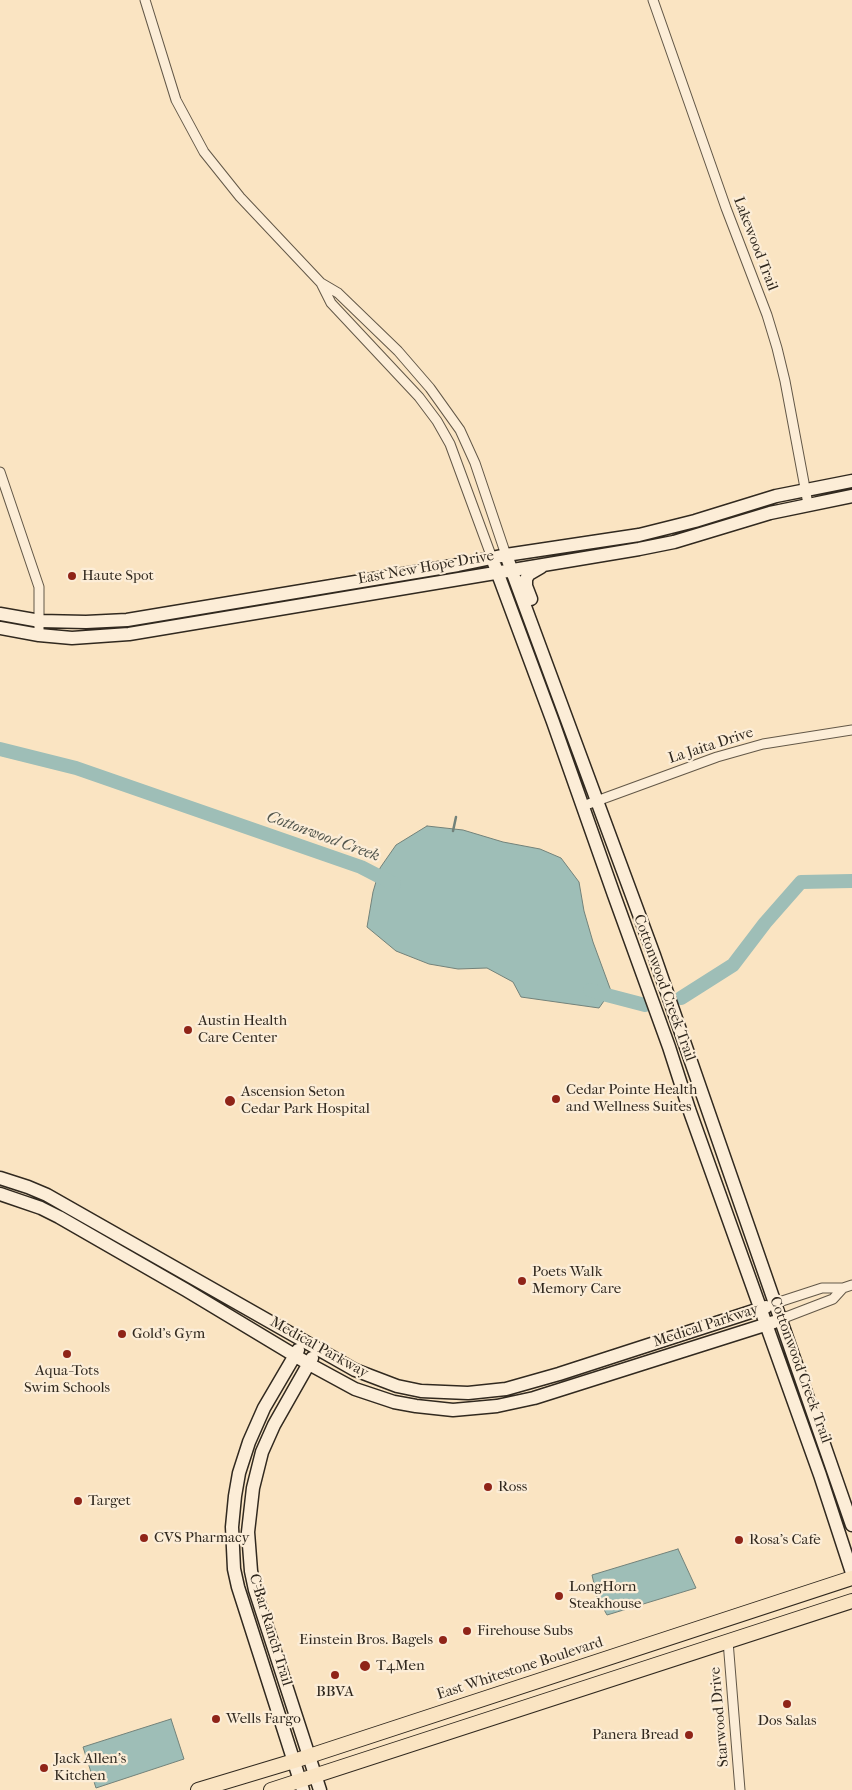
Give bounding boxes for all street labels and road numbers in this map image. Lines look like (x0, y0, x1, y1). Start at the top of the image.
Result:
street label: Lakewood Trail (729, 194, 781, 294)
street label: East New Hope Drive (357, 547, 495, 589)
street label: La Jaita Drive (666, 724, 756, 768)
street label: Cottonwood Creek Trail (629, 912, 699, 1064)
street label: Cottonwood Creek Trail (765, 1294, 835, 1446)
street label: Medical Parkway (651, 1300, 761, 1352)
street label: Medical Parkway (267, 1313, 371, 1383)
street label: C-Bar Ranch Trail (244, 1572, 296, 1688)
street label: East Whitestone Boulevard (435, 1634, 605, 1704)
street label: Starwood Drive (707, 1666, 733, 1768)

